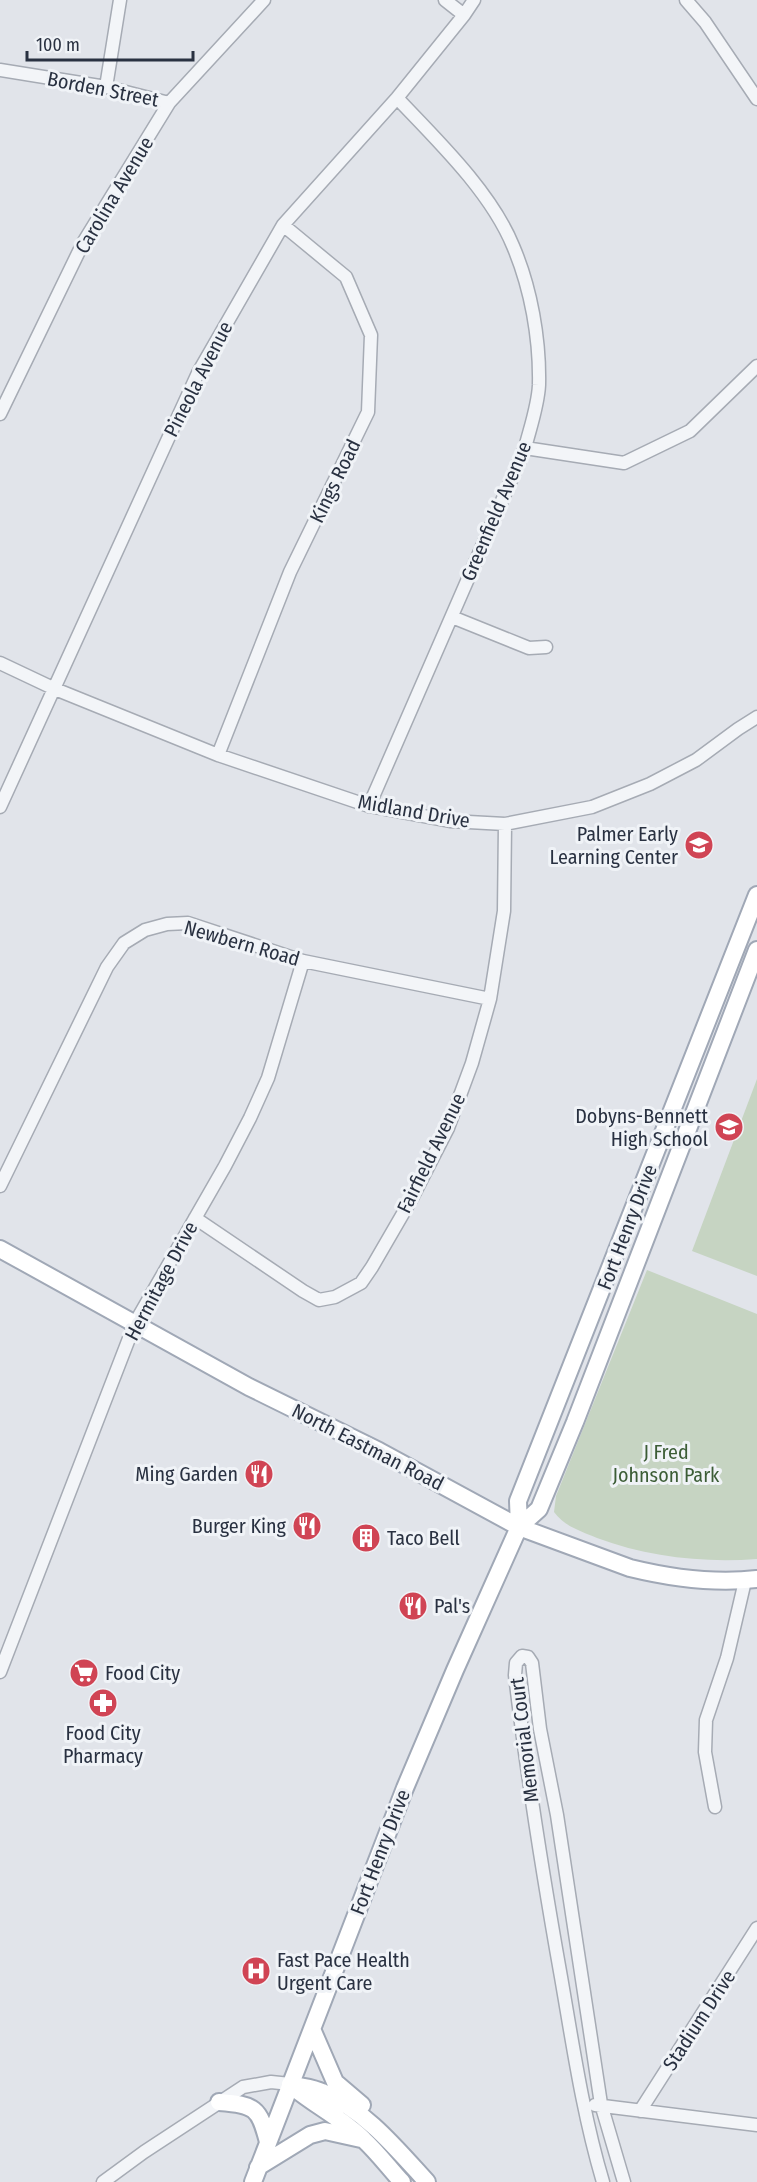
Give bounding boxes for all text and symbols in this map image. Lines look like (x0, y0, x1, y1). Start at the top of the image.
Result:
scale bar (27, 24, 194, 62)
text: 100 m (36, 34, 80, 56)
street label: Borden Street (45, 66, 161, 112)
street label: Carolina Avenue (70, 132, 158, 258)
street label: Pineola Avenue (159, 317, 237, 441)
street label: Kings Road (304, 435, 366, 527)
street label: Greenfield Avenue (456, 438, 536, 584)
street label: Midland Drive (356, 789, 472, 833)
place label: Palmer Early Learning Center (550, 822, 678, 869)
school or university icon: Palmer Early Learning Center (683, 829, 715, 861)
street label: Newbern Road (181, 915, 303, 971)
street label: Fairfield Avenue (392, 1089, 470, 1217)
place label: Dobyns-Bennett High School (575, 1104, 708, 1151)
school or university icon: Dobyns-Bennett High School (713, 1111, 745, 1143)
street label: Fort Henry Drive (592, 1161, 662, 1293)
street label: Hermitage Drive (120, 1217, 202, 1345)
street label: North Eastman Road (288, 1398, 448, 1496)
park label: J Fred Johnson Park (613, 1440, 720, 1487)
restaurant icon: Ming Garden (243, 1458, 275, 1490)
place label: Ming Garden (135, 1462, 238, 1486)
restaurant icon: Burger King (291, 1510, 323, 1542)
place label: Burger King (192, 1514, 287, 1538)
building icon: Taco Bell (350, 1522, 382, 1554)
place label: Taco Bell (387, 1526, 460, 1550)
restaurant icon: Pal's (397, 1590, 429, 1622)
place label: Pal's (434, 1594, 470, 1618)
supermarket icon: Food City (68, 1657, 100, 1689)
place label: Food City (105, 1661, 180, 1685)
street label: Memorial Court (504, 1676, 544, 1804)
pharmacy icon: Food City Pharmacy (87, 1687, 119, 1719)
place label: Food City Pharmacy (63, 1721, 143, 1768)
street label: Fort Henry Drive (345, 1786, 415, 1918)
place label: Fast Pace Health Urgent Care (277, 1948, 410, 1995)
hospital icon: Fast Pace Health Urgent Care (240, 1955, 272, 1987)
street label: Stadium Drive (658, 1965, 740, 2075)

